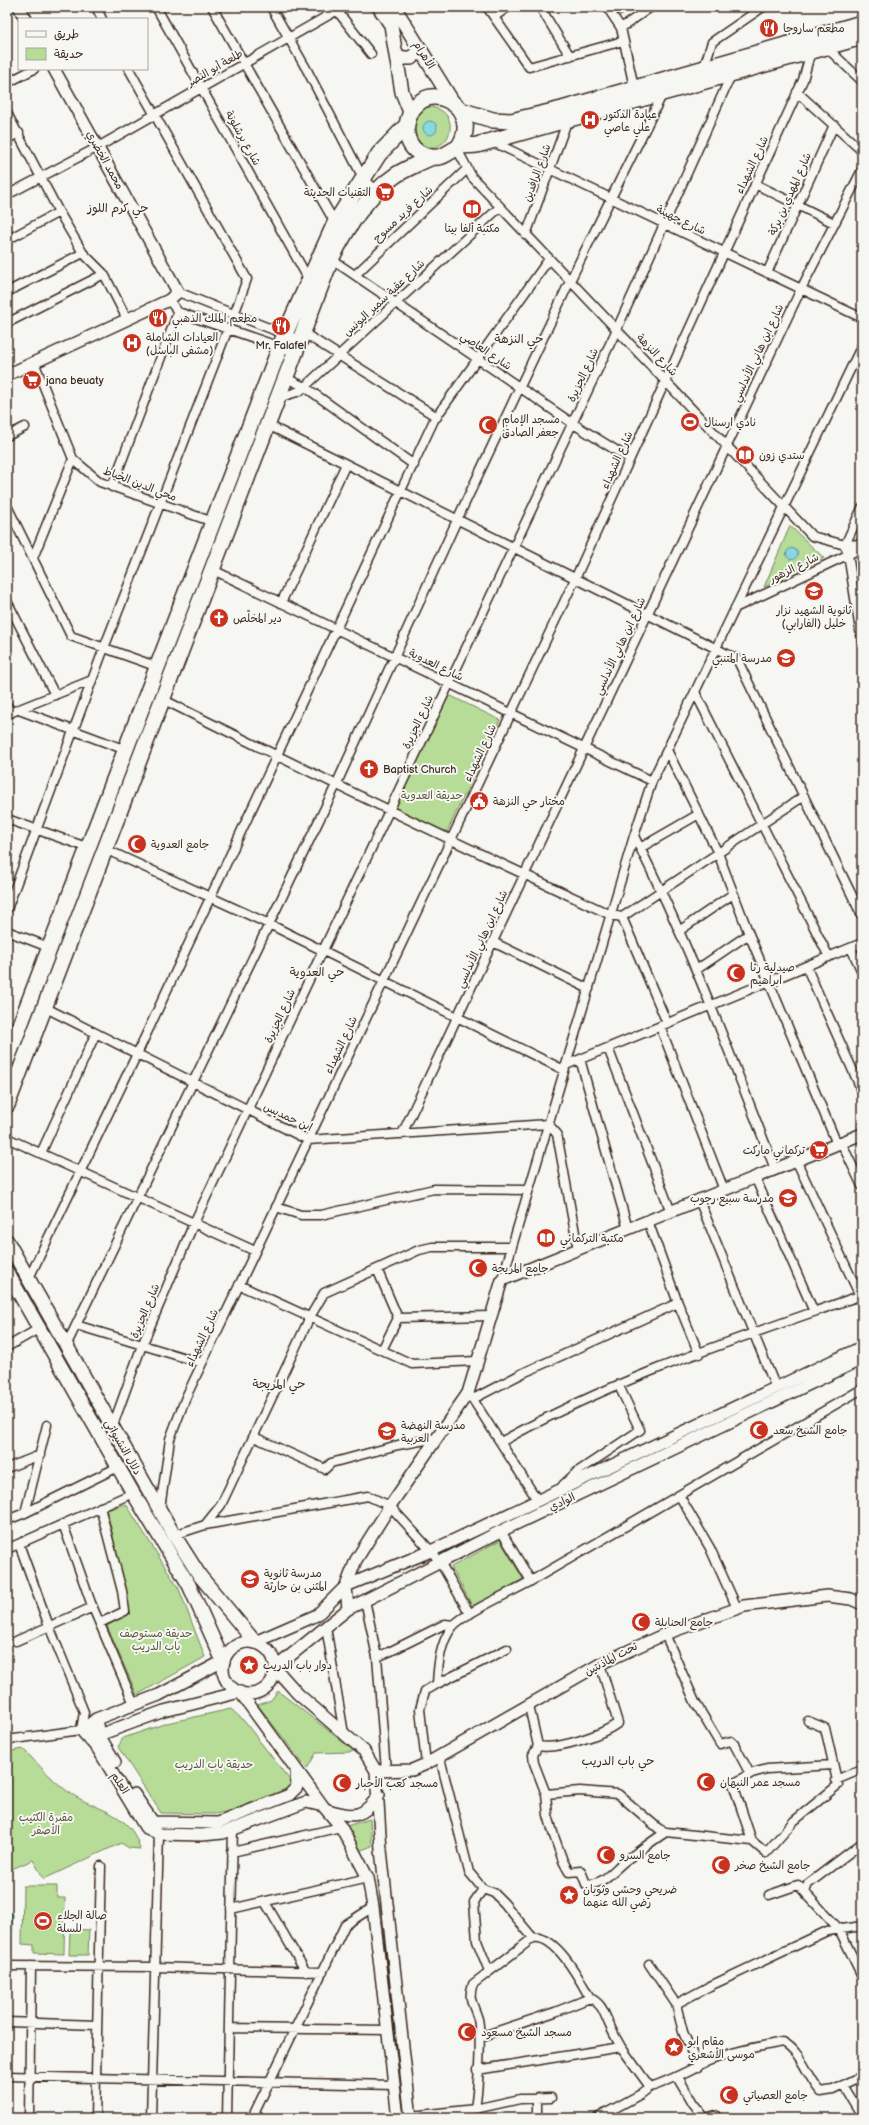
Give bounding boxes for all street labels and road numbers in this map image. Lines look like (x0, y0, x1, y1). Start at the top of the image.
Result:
street label: الأهرام (409, 38, 438, 73)
street label: طلعة أبو النصر (184, 47, 246, 90)
street label: شارع برشلونة (221, 108, 263, 169)
street label: محمد الخضري (82, 128, 126, 193)
street label: شارع الشهداء (733, 134, 773, 197)
street label: شارع الرافدين (521, 142, 555, 204)
street label: شارع المهدي بن بركة (766, 151, 816, 238)
street label: شارع فريد مسوح (371, 183, 437, 246)
street label: شارع جهينة (653, 203, 708, 239)
street label: شارع عقبة سمير اليونس (341, 257, 429, 340)
street label: شارع ابن هاني الأندلسي (729, 302, 790, 406)
street label: شارع العاصي (456, 329, 514, 376)
street label: شارع النزهة (632, 331, 680, 380)
street label: شارع الجزيرة (565, 346, 603, 405)
street label: شارع الشهداء (598, 429, 637, 492)
street label: محي الدين الخياط (100, 464, 178, 508)
street label: شارع الزهور (766, 550, 822, 588)
street label: شارع ابن هاني الأندلسي (591, 595, 652, 699)
street label: شارع العدوية (406, 646, 465, 686)
street label: شارع الجزيرة (400, 693, 438, 752)
street label: شارع الشهداء (461, 722, 501, 785)
street label: شارع ابن هاني الأندلسي (453, 888, 514, 992)
street label: شارع الجزيرة (262, 987, 300, 1046)
street label: شارع الشهداء (322, 1014, 362, 1077)
street label: ابن حمديس (261, 1100, 315, 1135)
street label: شارع الجزيرة (128, 1282, 164, 1341)
street label: شارع الشهداء (183, 1307, 223, 1370)
street label: دلال النشيواتي (98, 1417, 144, 1479)
street label: الوادي (547, 1490, 578, 1515)
street label: تحت المأذنتين (582, 1639, 640, 1678)
street label: العلم (107, 1770, 132, 1797)

